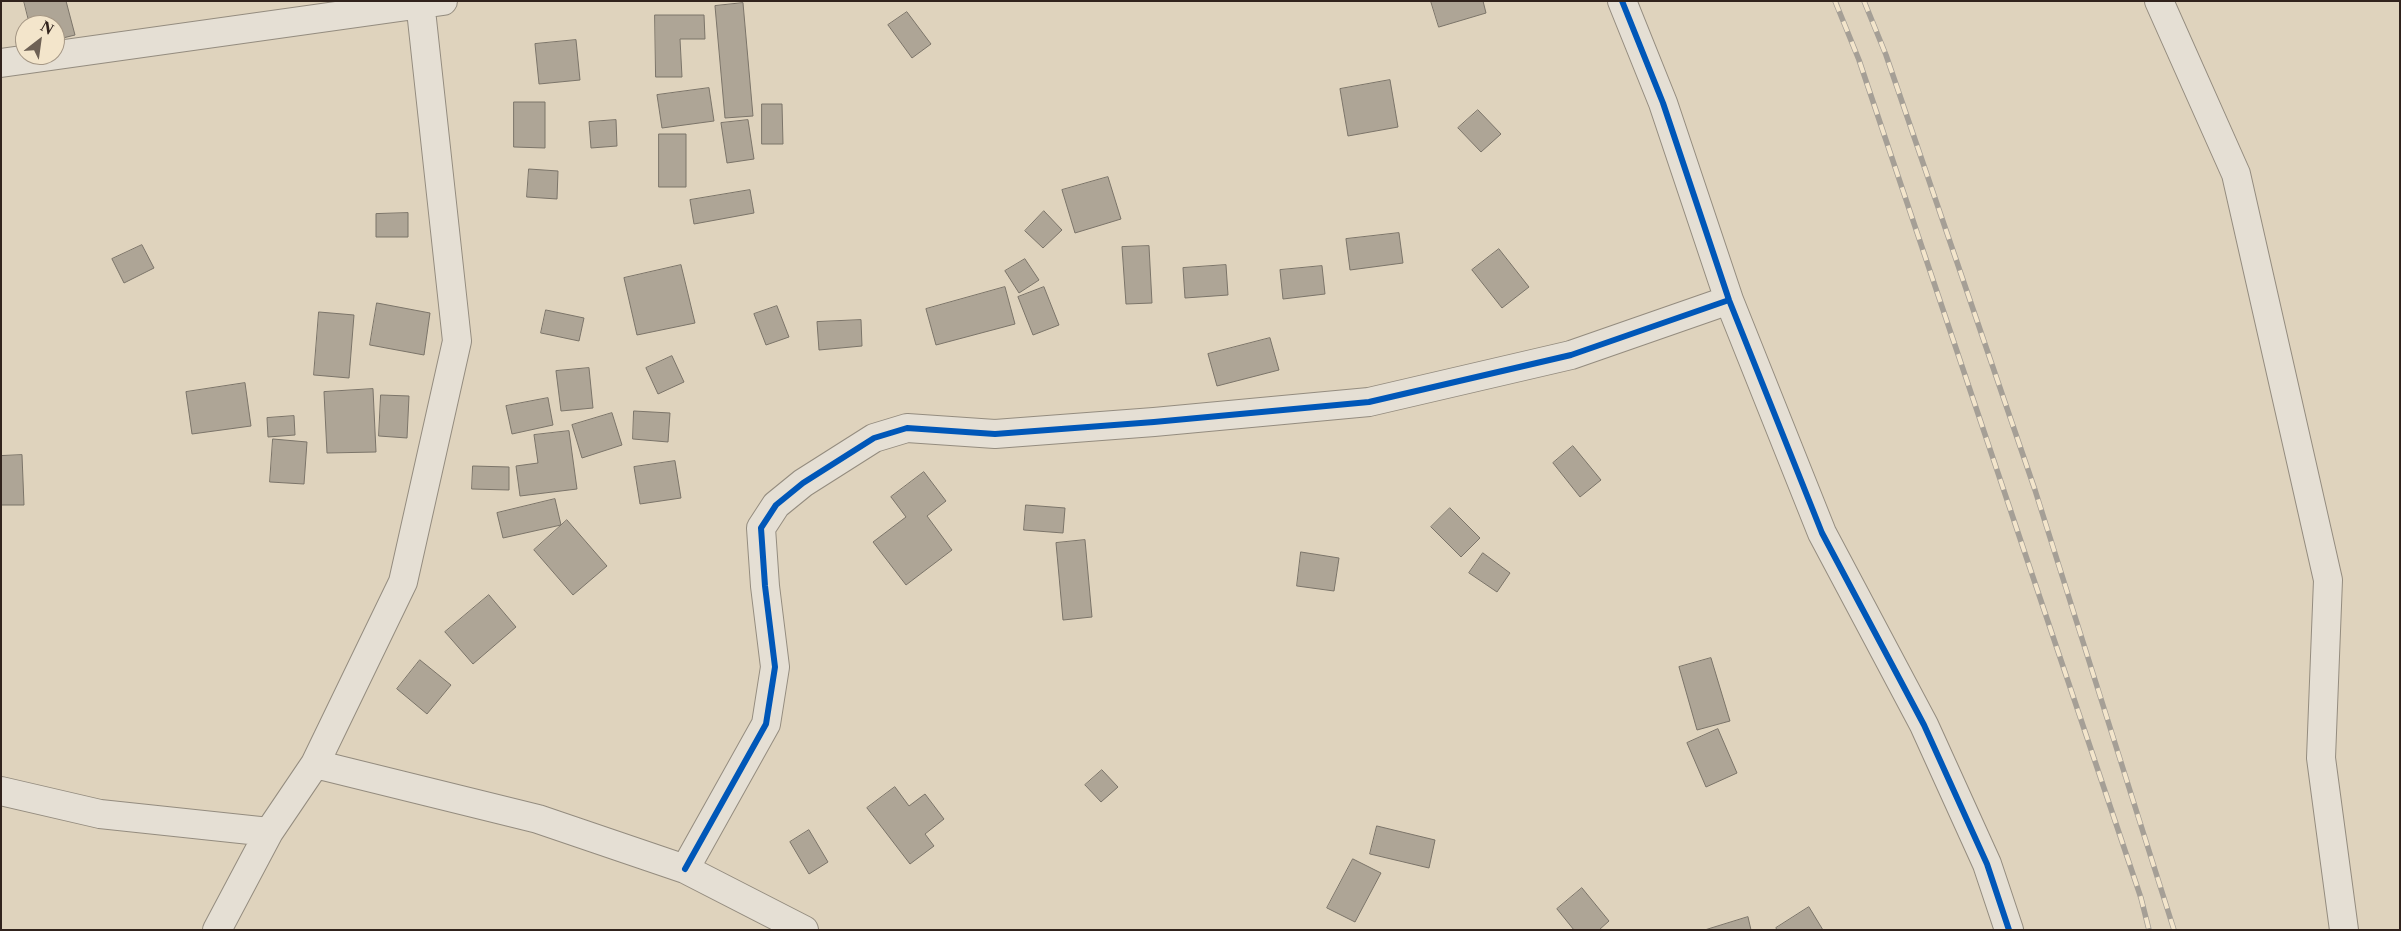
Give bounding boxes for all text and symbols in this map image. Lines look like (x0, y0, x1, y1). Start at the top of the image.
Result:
north arrow (15, 15, 65, 65)
text: N (37, 17, 57, 39)

